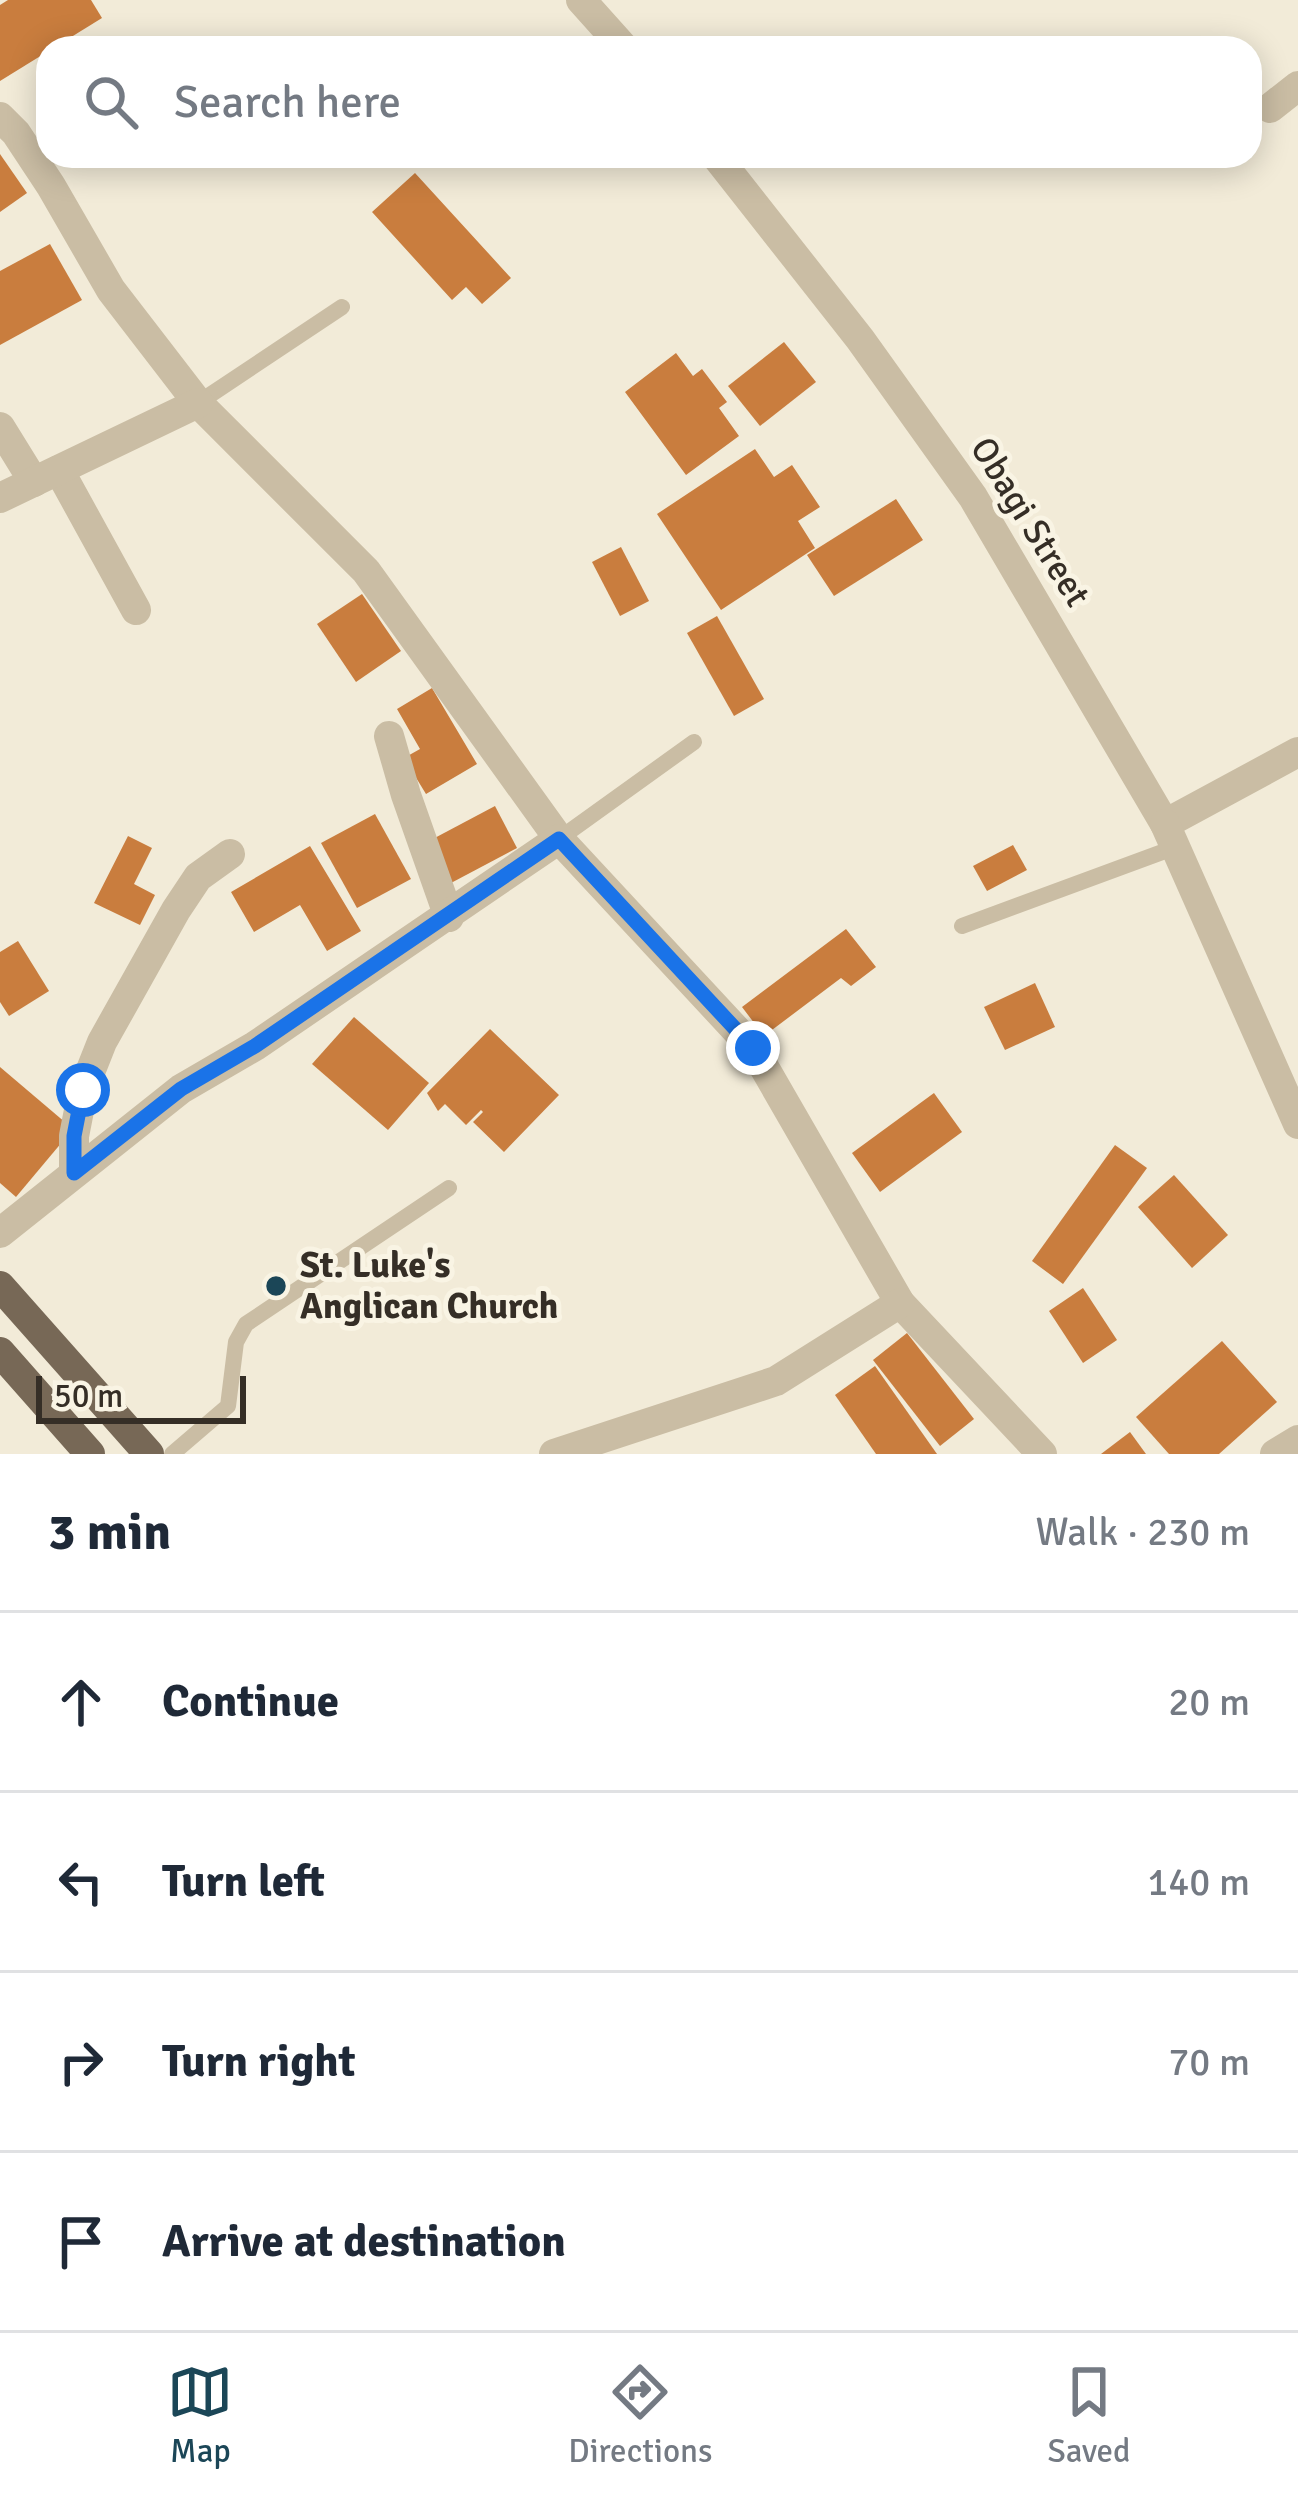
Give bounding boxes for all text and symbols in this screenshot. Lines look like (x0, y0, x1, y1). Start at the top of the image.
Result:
search box (36, 36, 1262, 168)
icon: search (78, 69, 144, 135)
text: Search here (174, 75, 401, 130)
street label: Obagi Street (960, 429, 1100, 615)
route end (726, 1021, 780, 1075)
route start (56, 1063, 110, 1117)
place label: St. Luke's Anglican Church (300, 1243, 558, 1329)
marker: St. Luke's Anglican Church (263, 1273, 289, 1299)
scale bar (36, 1370, 246, 1423)
text: 50 m (54, 1376, 123, 1417)
text: 3 min (48, 1501, 171, 1564)
text: Walk · 230 m (1036, 1508, 1250, 1556)
icon: ahead (48, 1669, 114, 1735)
text: Continue (162, 1674, 339, 1729)
text: 20 m (1168, 1678, 1250, 1726)
icon: left (48, 1849, 114, 1915)
text: Turn left (162, 1854, 325, 1909)
text: 140 m (1147, 1858, 1250, 1906)
icon: right (48, 2029, 114, 2095)
text: Turn right (162, 2034, 356, 2089)
text: 70 m (1168, 2038, 1250, 2086)
icon: arrive (48, 2209, 114, 2275)
text: Arrive at destination (162, 2214, 566, 2269)
tab: Map (167, 2359, 233, 2472)
tab: Directions (568, 2359, 713, 2472)
tab: Saved (1047, 2359, 1131, 2472)

